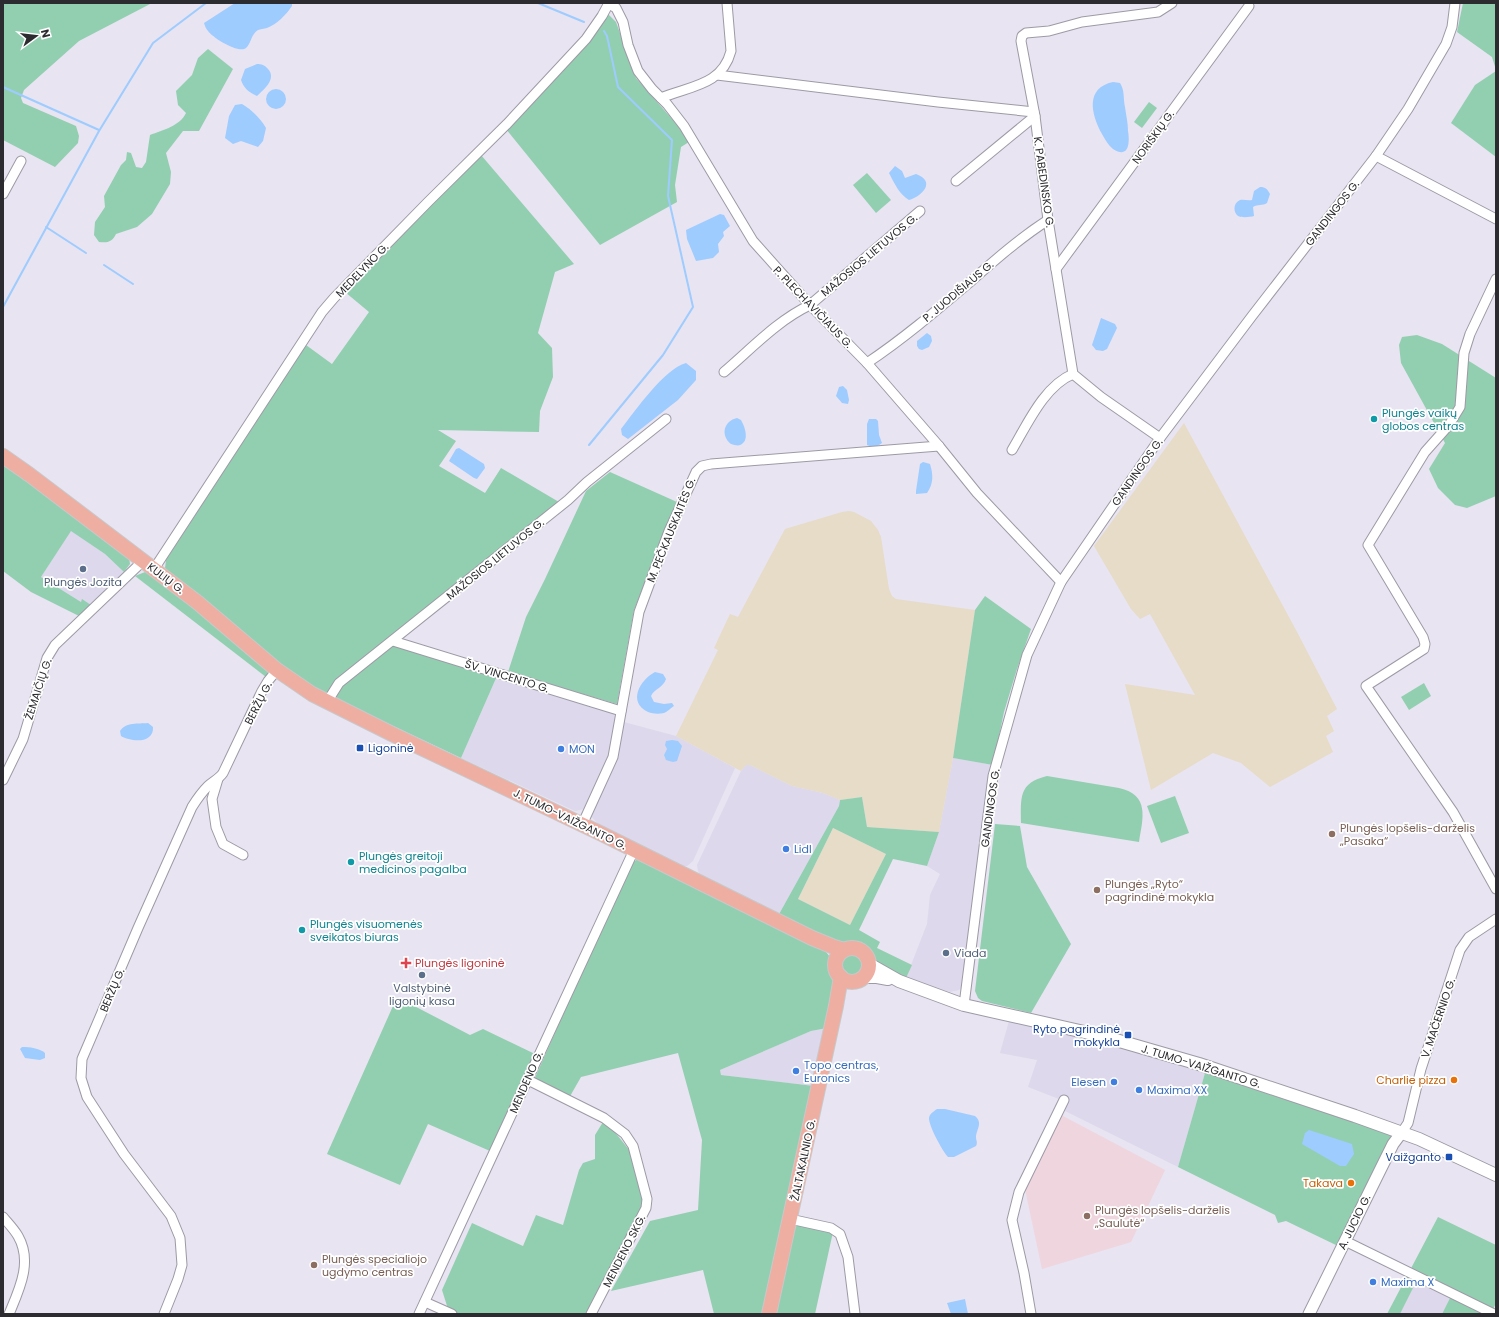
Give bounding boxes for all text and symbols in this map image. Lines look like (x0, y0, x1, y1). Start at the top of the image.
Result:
north arrow (16, 16, 56, 56)
text: N (37, 27, 54, 39)
street label: NORIŠKIŲ G. (1128, 107, 1178, 167)
street label: K. PABEDINSKO G. (1030, 135, 1058, 229)
street label: GANDINGOS G. (1301, 177, 1363, 249)
street label: MAŽOSIOS LIETUVOS G. (817, 210, 921, 300)
street label: MEDELYNO G. (332, 239, 392, 301)
street label: P. JUODIŠIAUS G. (919, 257, 997, 325)
street label: P. PLECHAVIČIAUS G. (770, 262, 856, 352)
place label: Plungės vaikų globos centras (1382, 405, 1464, 434)
marker: Plungės vaikų globos centras (1369, 414, 1379, 424)
street label: GANDINGOS G. (1108, 435, 1166, 509)
street label: M. PEČKAUSKAITĖS G. (643, 475, 699, 585)
street label: MAŽOSIOS LIETUVOS G. (443, 515, 547, 603)
street label: KULIŲ G. (144, 559, 188, 597)
marker: Plungės Jozita (78, 564, 88, 574)
place label: Plungės Jozita (44, 574, 122, 590)
street label: ŽEMAIČIŲ G. (21, 656, 55, 722)
street label: ŠV. VINCENTO G. (463, 656, 551, 696)
street label: BERŽŲ G. (240, 679, 276, 727)
place label: Ligoninė (368, 740, 414, 756)
place label: MON (569, 741, 595, 757)
marker: Ligoninė (355, 743, 365, 753)
marker: MON (556, 744, 566, 754)
street label: GANDINGOS G. (977, 768, 1003, 848)
street label: J. TUMO-VAIŽGANTO G. (511, 785, 629, 853)
place label: Plungės lopšelis-darželis „Pasaka“ (1339, 820, 1475, 849)
marker: Plungės lopšelis-darželis „Pasaka“ (1327, 829, 1337, 839)
place label: Lidl (794, 841, 812, 857)
marker: Lidl (781, 844, 791, 854)
place label: Plungės greitoji medicinos pagalba (359, 848, 467, 877)
marker: Plungės greitoji medicinos pagalba (346, 857, 356, 867)
place label: Plungės „Ryto“ pagrindinė mokykla (1105, 876, 1214, 905)
marker: Plungės „Ryto“ pagrindinė mokykla (1092, 885, 1102, 895)
place label: Plungės visuomenės sveikatos biuras (310, 916, 423, 945)
marker: Plungės visuomenės sveikatos biuras (297, 925, 307, 935)
place label: Viada (954, 945, 986, 961)
marker: Viada (941, 948, 951, 958)
place label: Plungės ligoninė (415, 955, 505, 971)
marker: Plungės ligoninė (400, 957, 412, 969)
street label: BERŽŲ G. (96, 966, 128, 1014)
marker: Valstybinė ligonių kasa (417, 970, 427, 980)
street label: V. MAČERNIO G. (1417, 976, 1459, 1060)
place label: Valstybinė ligonių kasa (389, 980, 455, 1009)
place label: Ryto pagrindinė mokykla (1033, 1021, 1120, 1050)
marker: Ryto pagrindinė mokykla (1123, 1030, 1133, 1040)
street label: J. TUMO-VAIŽGANTO G. (1139, 1040, 1263, 1092)
street label: MENDENO G. (505, 1048, 547, 1116)
place label: Topo centras, Euronics (804, 1057, 878, 1086)
marker: Topo centras, Euronics (791, 1066, 801, 1076)
place label: Charlie pizza (1376, 1072, 1446, 1088)
place label: Elesen (1071, 1074, 1106, 1090)
marker: Charlie pizza (1449, 1075, 1459, 1085)
marker: Elesen (1109, 1077, 1119, 1087)
place label: Maxima XX (1147, 1082, 1207, 1098)
marker: Maxima XX (1134, 1085, 1144, 1095)
street label: ŽALTAKALNIO G. (787, 1118, 819, 1202)
place label: Vaižganto (1385, 1149, 1441, 1165)
marker: Vaižganto (1444, 1152, 1454, 1162)
place label: Takava (1303, 1175, 1343, 1191)
marker: Takava (1346, 1178, 1356, 1188)
street label: A. JUCIO G. (1334, 1192, 1374, 1252)
place label: Plungės lopšelis-darželis „Saulutė“ (1094, 1202, 1230, 1231)
marker: Plungės lopšelis-darželis „Saulutė“ (1082, 1211, 1092, 1221)
street label: MENDENO SKG. (599, 1212, 649, 1290)
place label: Plungės specialiojo ugdymo centras (322, 1251, 427, 1280)
marker: Plungės specialiojo ugdymo centras (309, 1260, 319, 1270)
place label: Maxima X (1381, 1274, 1435, 1290)
marker: Maxima X (1368, 1277, 1378, 1287)

